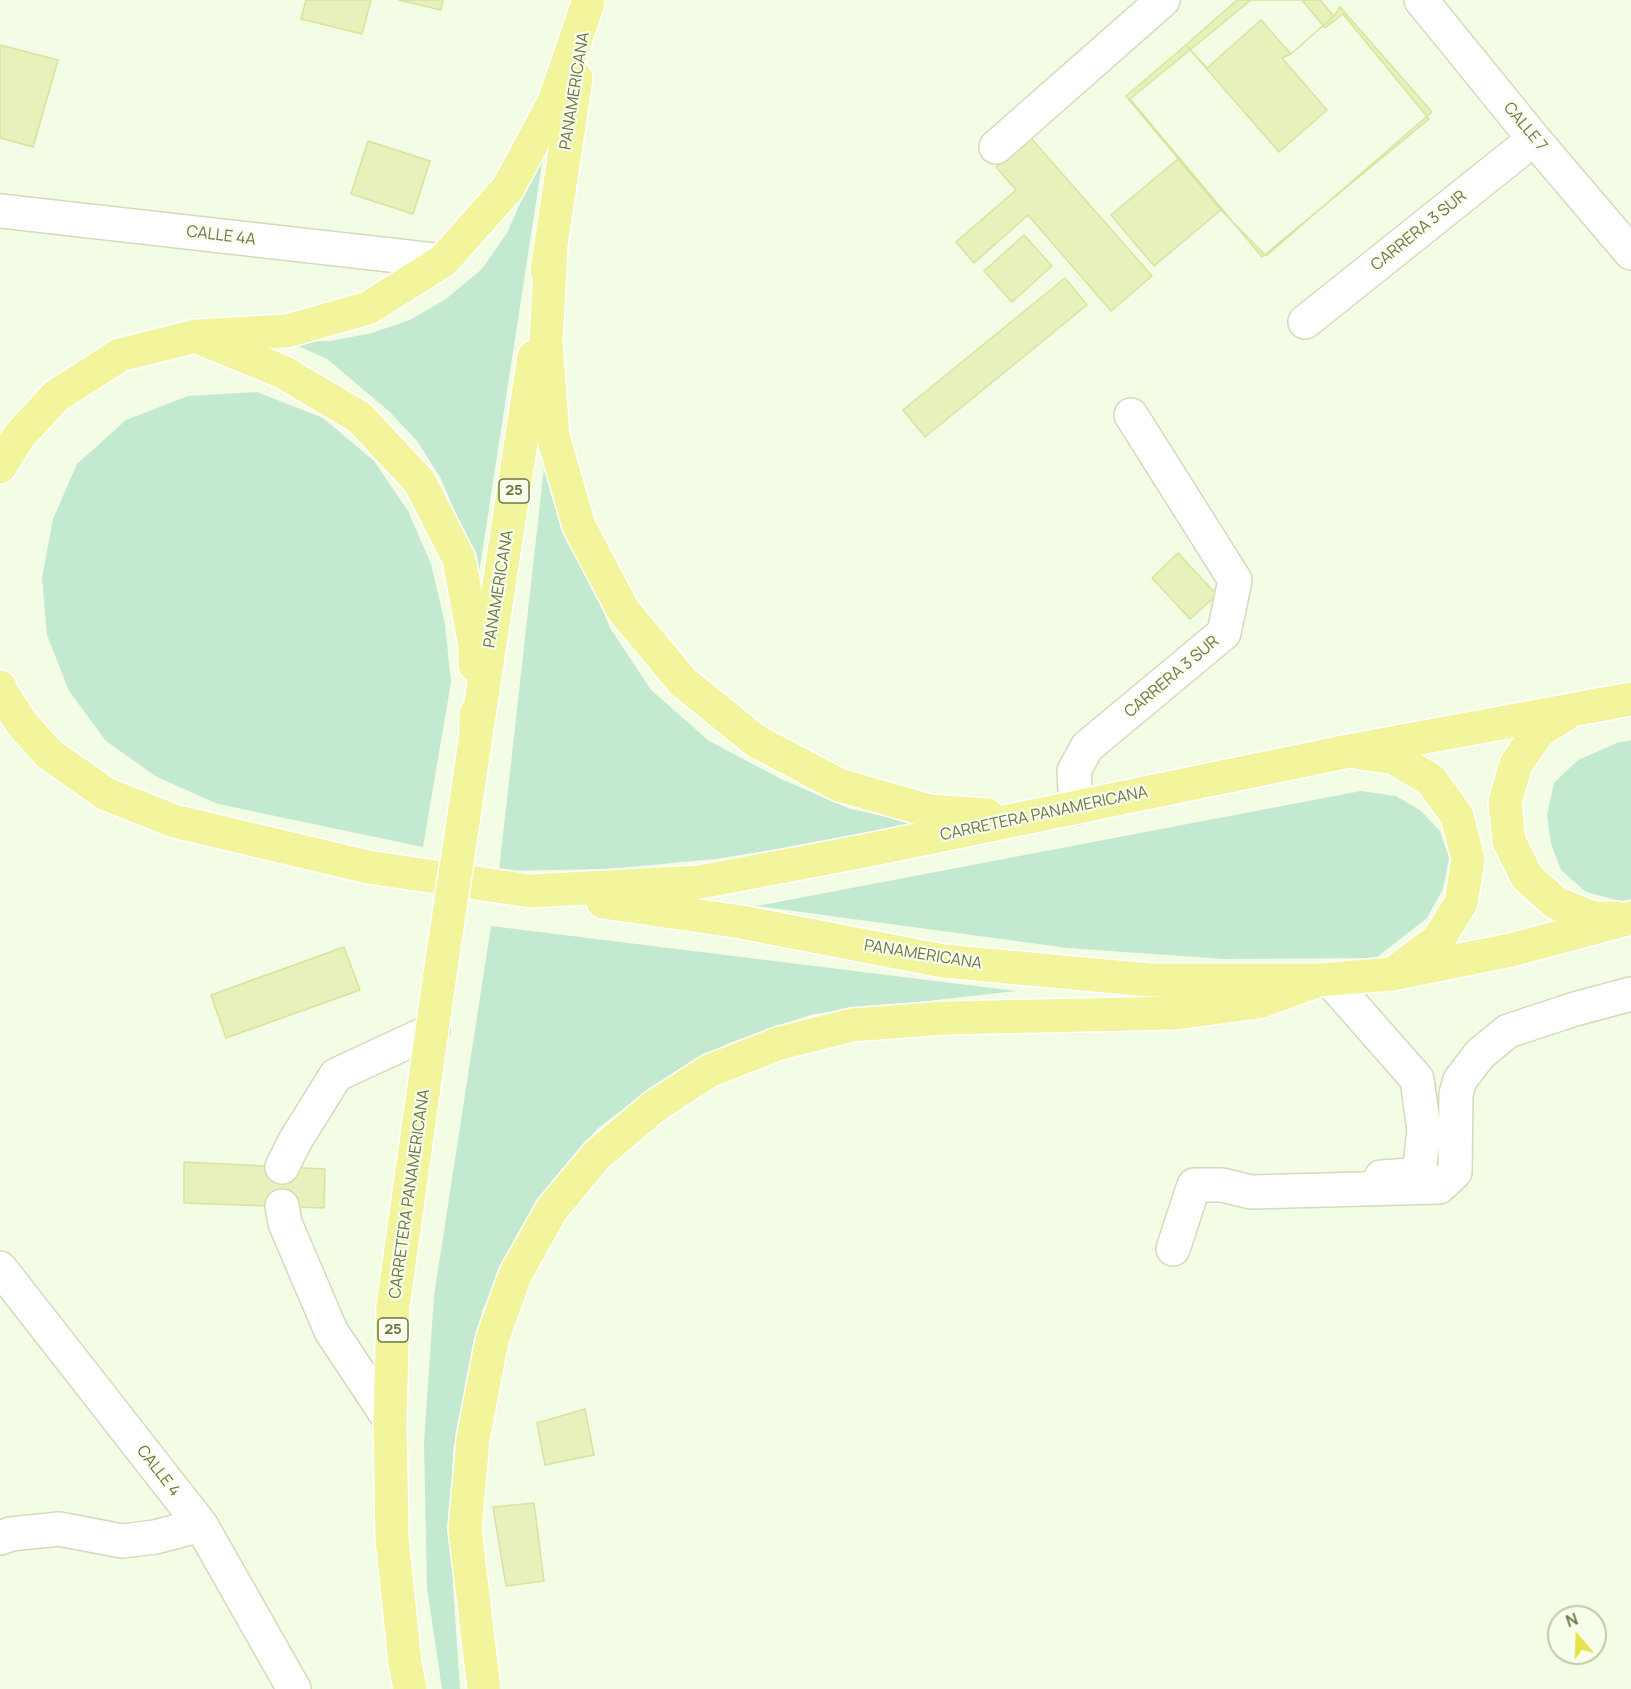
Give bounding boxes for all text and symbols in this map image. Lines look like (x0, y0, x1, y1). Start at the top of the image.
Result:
street label: PANAMERICANA (556, 31, 594, 151)
street label: CALLE 7 (1499, 99, 1551, 155)
street label: CARRERA 3 SUR (1367, 187, 1471, 275)
street label: CALLE 4A (185, 222, 257, 250)
road number: 25 (499, 479, 529, 503)
street label: PANAMERICANA (480, 529, 518, 649)
street label: CARRERA 3 SUR (1121, 632, 1223, 722)
street label: CARRETERA PANAMERICANA (939, 783, 1149, 845)
street label: PANAMERICANA (863, 936, 983, 974)
street label: CARRETERA PANAMERICANA (386, 1088, 434, 1300)
road number: 25 (378, 1318, 408, 1342)
street label: CALLE 4 (132, 1442, 184, 1500)
north arrow (1547, 1605, 1607, 1665)
text: N (1563, 1608, 1581, 1632)

